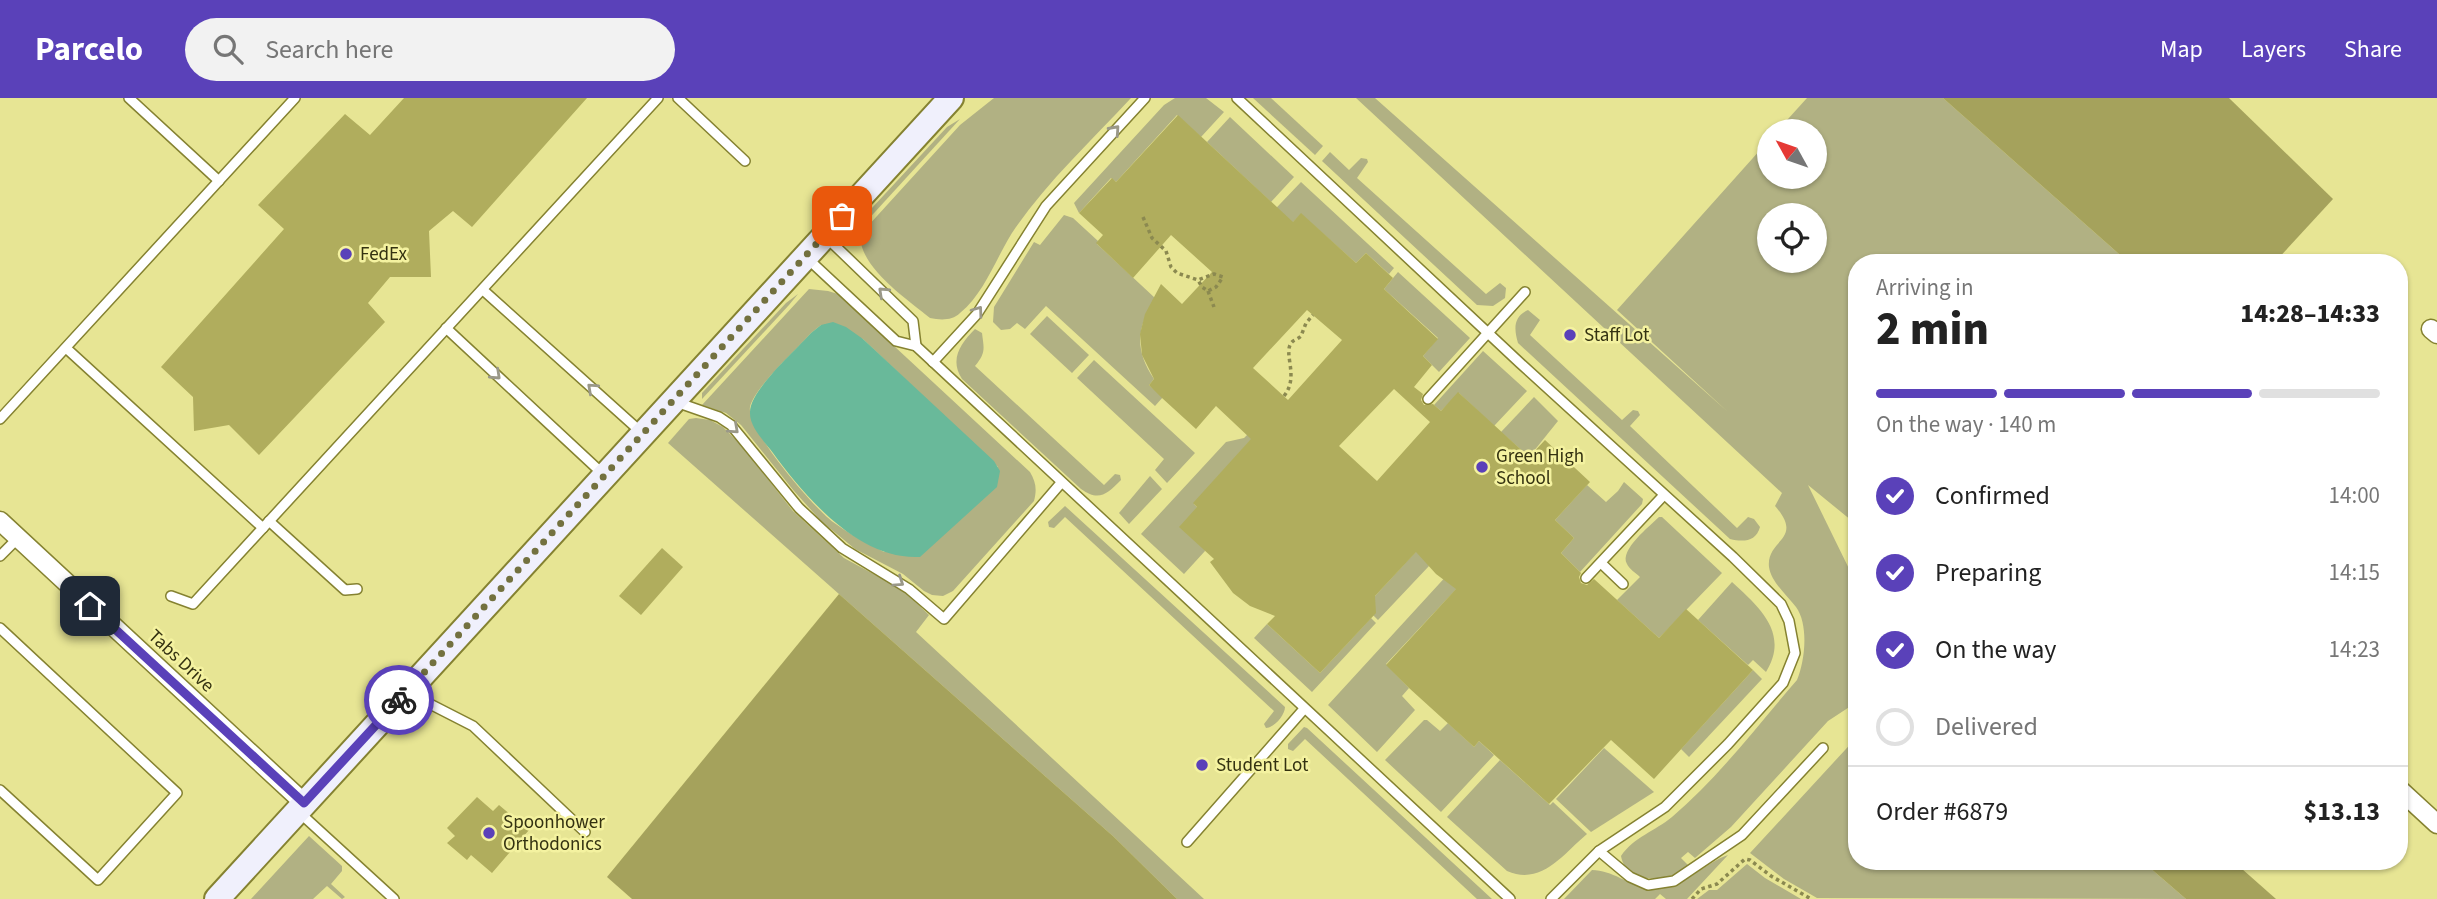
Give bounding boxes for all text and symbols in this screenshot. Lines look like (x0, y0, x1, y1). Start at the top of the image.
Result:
search box (185, 18, 675, 81)
text: Parcelo (35, 26, 143, 73)
icon: search (209, 30, 247, 68)
text: Search here (265, 31, 393, 68)
text: Map (2160, 32, 2203, 67)
text: Layers (2241, 32, 2306, 67)
text: Share (2344, 32, 2402, 67)
north arrow (1757, 119, 1827, 189)
map controls (1757, 119, 1827, 273)
one-way arrow (1107, 125, 1119, 138)
pin (812, 186, 872, 246)
icon: bag (823, 197, 861, 235)
button: locate (1757, 203, 1827, 273)
place label: FedEx (360, 241, 408, 268)
marker: FedEx (338, 246, 354, 262)
text: Arriving in (1876, 271, 1974, 304)
one-way arrow (878, 287, 891, 300)
text: 14:28–14:33 (2240, 295, 2380, 332)
text: 2 min (1876, 297, 1989, 362)
one-way arrow (970, 306, 982, 319)
place label: Staff Lot (1584, 322, 1650, 349)
marker: Staff Lot (1562, 327, 1578, 343)
one-way arrow (488, 366, 501, 379)
one-way arrow (587, 384, 600, 396)
text: On the way · 140 m (1876, 408, 2056, 441)
one-way arrow (726, 421, 739, 433)
place label: Green High School (1496, 443, 1584, 492)
marker: Green High School (1474, 459, 1490, 475)
icon: check (1876, 477, 1914, 515)
text: Confirmed (1935, 477, 2050, 514)
text: 14:00 (2329, 479, 2380, 512)
icon: check (1876, 554, 1914, 592)
text: Preparing (1935, 554, 2041, 591)
text: 14:15 (2329, 556, 2380, 589)
one-way arrow (891, 573, 904, 586)
pin (60, 576, 120, 636)
icon: home (71, 587, 109, 625)
street label: Tabs Drive (142, 623, 220, 699)
icon: check (1876, 631, 1914, 669)
text: On the way (1935, 631, 2056, 668)
text: 14:23 (2329, 633, 2380, 666)
courier (364, 665, 434, 735)
icon: bike (380, 681, 418, 719)
text: Delivered (1935, 708, 2038, 745)
place label: Student Lot (1216, 752, 1309, 779)
marker: Student Lot (1194, 757, 1210, 773)
text: Order #6879 (1876, 793, 2008, 830)
text: $13.13 (2304, 793, 2380, 830)
place label: Spoonhower Orthodonics (503, 809, 605, 858)
marker: Spoonhower Orthodonics (481, 825, 497, 841)

